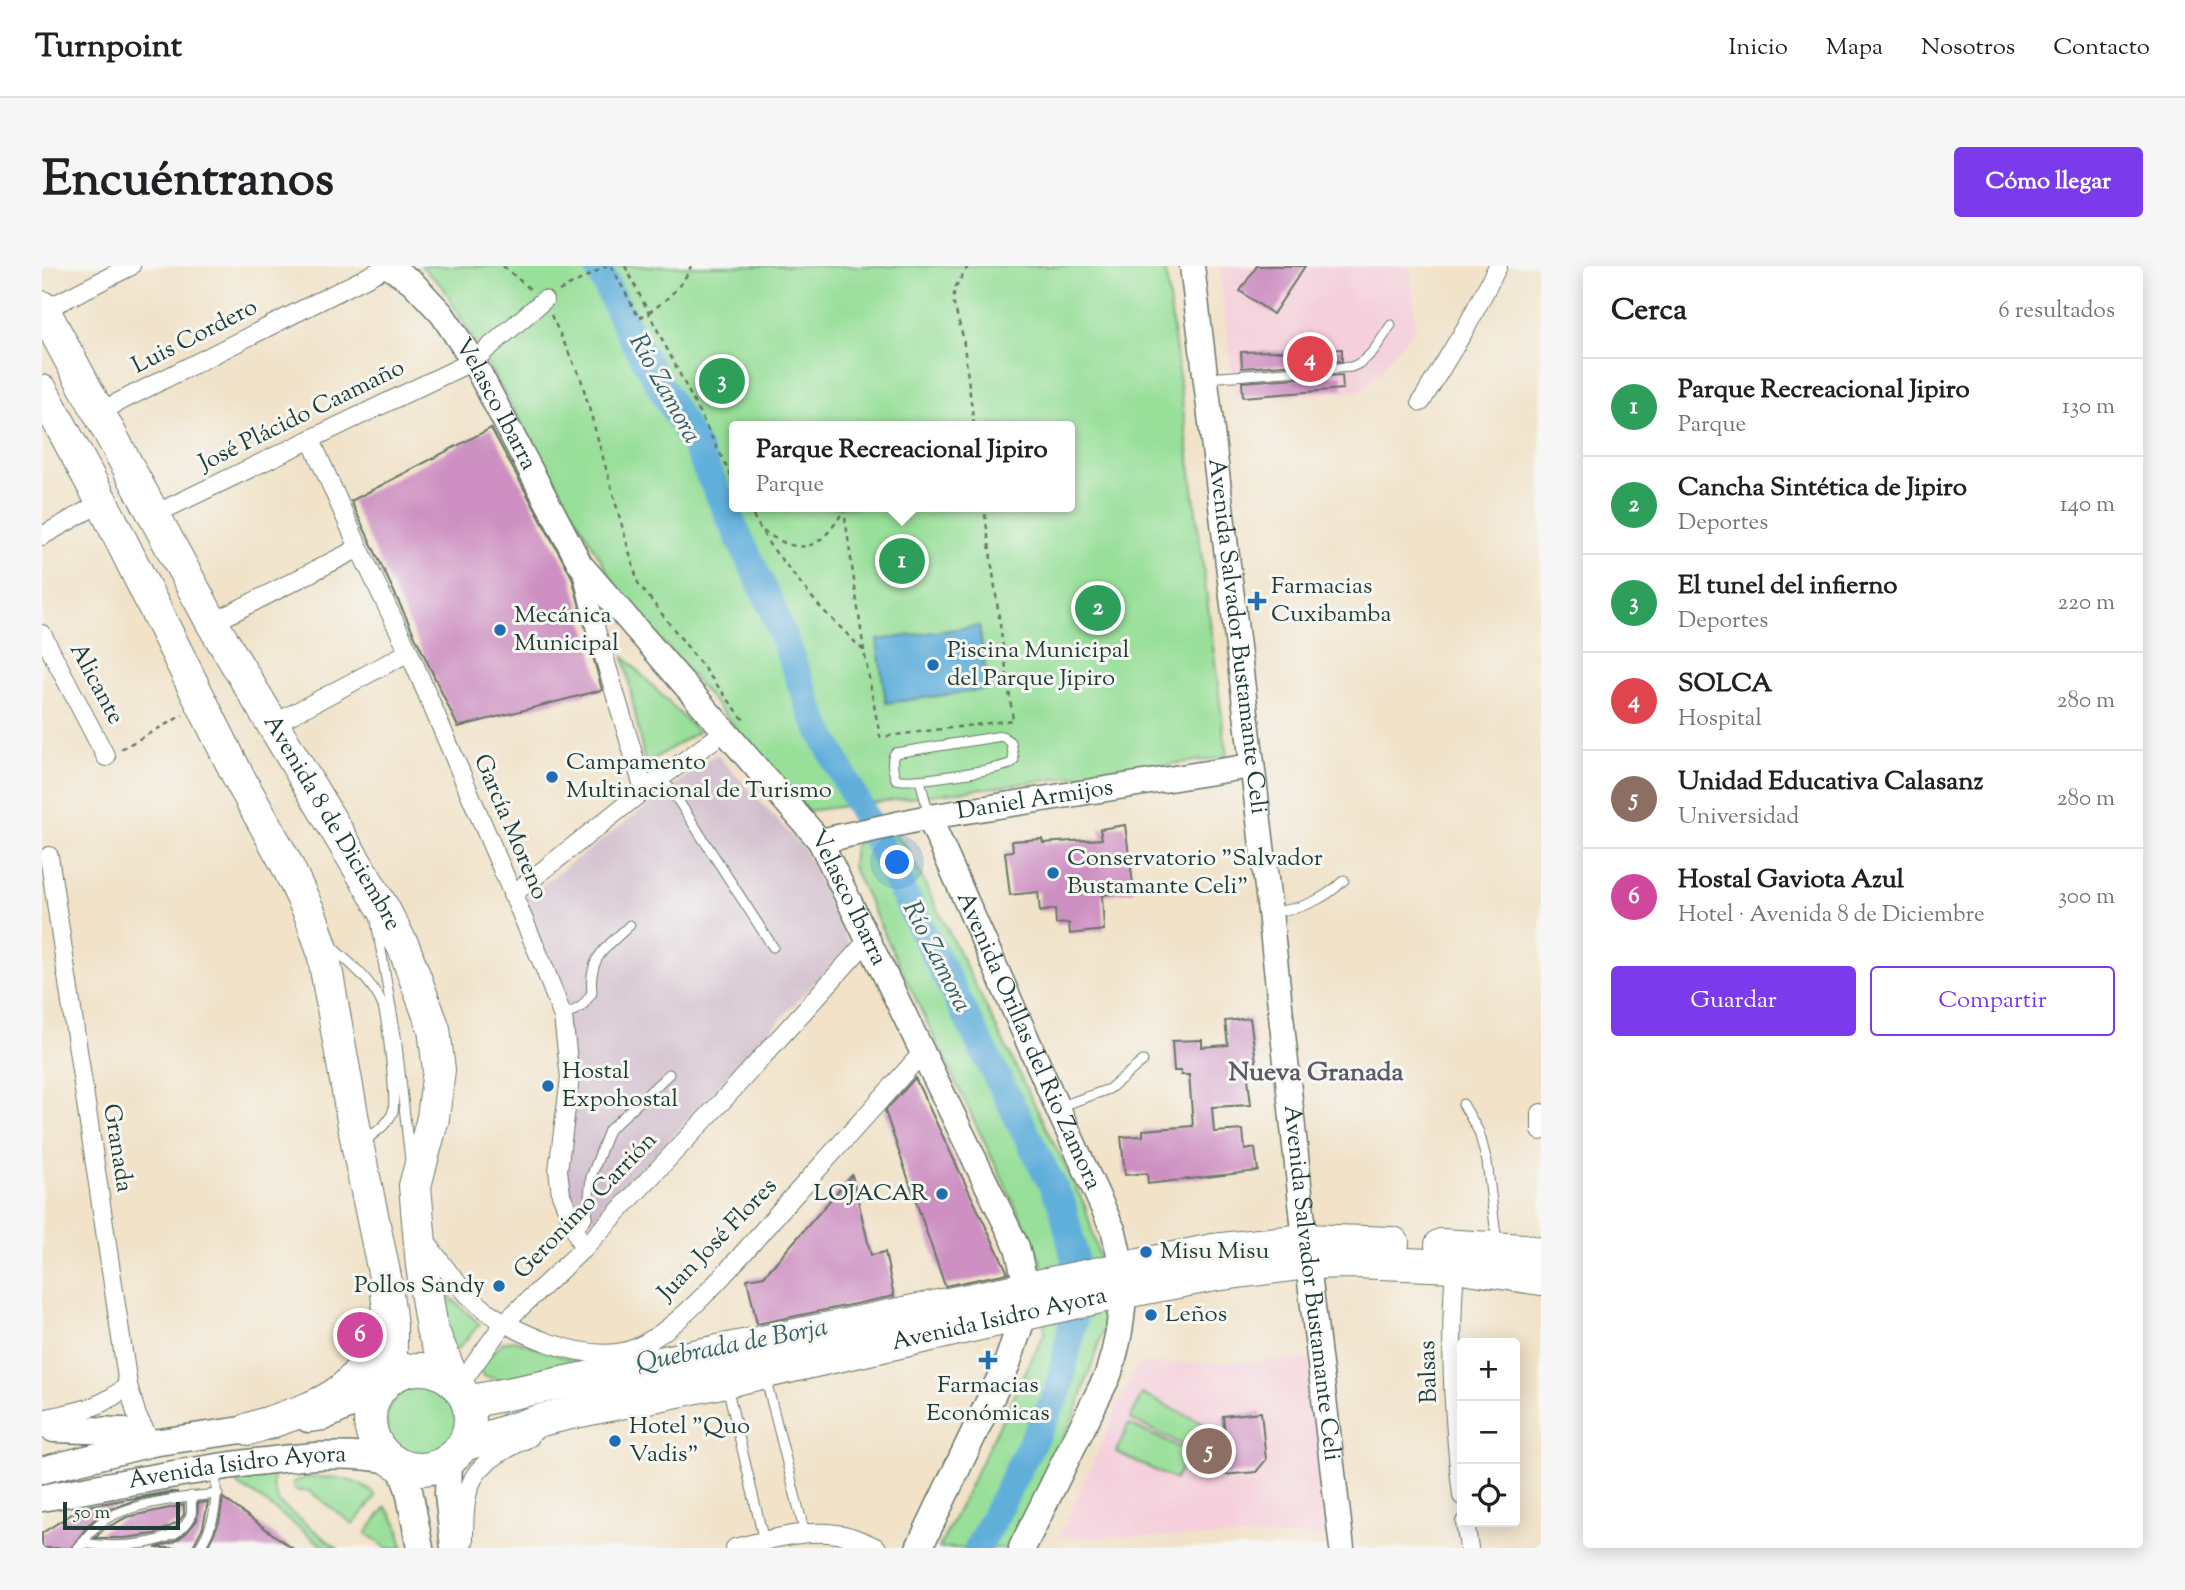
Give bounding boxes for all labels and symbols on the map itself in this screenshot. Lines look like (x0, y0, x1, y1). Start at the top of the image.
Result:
street label: Luis Cordero (126, 291, 264, 383)
water label: Río Zamora (619, 327, 709, 451)
street label: Velasco Ibarra (446, 332, 545, 477)
pin: 4 (1287, 333, 1333, 385)
street label: José Plácido Caamaño (192, 351, 411, 481)
pin: 3 (699, 355, 745, 407)
street label: Avenida Salvador Bustamante Celi (1198, 457, 1275, 816)
pin: 1 (879, 535, 925, 587)
place label: Farmacias Cuxibamba (1271, 570, 1392, 632)
pin: 2 (1075, 582, 1121, 634)
marker: Farmacias Cuxibamba (1249, 593, 1265, 609)
place label: Mecánica Municipal (514, 599, 619, 661)
marker: Mecánica Municipal (492, 622, 508, 638)
place label: Piscina Municipal del Parque Jipiro (947, 634, 1130, 696)
street label: Alicante (60, 637, 132, 731)
marker: Piscina Municipal del Parque Jipiro (925, 657, 941, 673)
street label: Avenida 8 de Diciembre (254, 709, 409, 937)
place label: Campamento Multinacional de Turismo (566, 746, 832, 808)
street label: García Moreno (464, 749, 556, 905)
marker: Campamento Multinacional de Turismo (544, 769, 560, 785)
street label: Daniel Armijos (954, 771, 1116, 829)
street label: Velasco Ibarra (801, 823, 895, 972)
place label: Conservatorio "Salvador Bustamante Celi" (1067, 842, 1323, 904)
your location (880, 845, 914, 879)
marker: Conservatorio "Salvador Bustamante Celi" (1045, 865, 1061, 881)
street label: Avenida Orillas del Rio Zamora (947, 886, 1110, 1196)
water label: Río Zamora (892, 895, 980, 1019)
place label: Hostal Expohostal (562, 1055, 678, 1117)
district label: Nueva Granada (1228, 1055, 1404, 1092)
marker: Hostal Expohostal (540, 1078, 556, 1094)
street label: Granada (93, 1101, 141, 1195)
street label: Avenida Salvador Bustamante Celi (1274, 1103, 1348, 1463)
street label: Geronimo Carrión (507, 1125, 665, 1287)
street label: Juan José Flores (649, 1171, 786, 1311)
place label: LOJACAR (813, 1177, 929, 1211)
marker: LOJACAR (934, 1186, 950, 1202)
place label: Misu Misu (1160, 1235, 1270, 1269)
marker: Misu Misu (1138, 1244, 1154, 1260)
place label: Pollos Sandy (354, 1269, 485, 1303)
marker: Pollos Sandy (491, 1278, 507, 1294)
street label: Avenida Isidro Ayora (888, 1279, 1110, 1360)
place label: Leños (1165, 1298, 1227, 1332)
marker: Leños (1143, 1307, 1159, 1323)
pin: 6 (337, 1309, 383, 1361)
water label: Quebrada de Borja (633, 1309, 831, 1383)
street label: Balsas (1411, 1340, 1447, 1404)
marker: Farmacias Económicas (980, 1352, 996, 1368)
place label: Farmacias Económicas (926, 1369, 1050, 1431)
place label: Hotel "Quo Vadis" (629, 1410, 750, 1472)
pin: 5 (1186, 1425, 1232, 1477)
marker: Hotel "Quo Vadis" (607, 1433, 623, 1449)
street label: Avenida Isidro Ayora (126, 1438, 346, 1499)
scale bar (63, 1499, 180, 1531)

